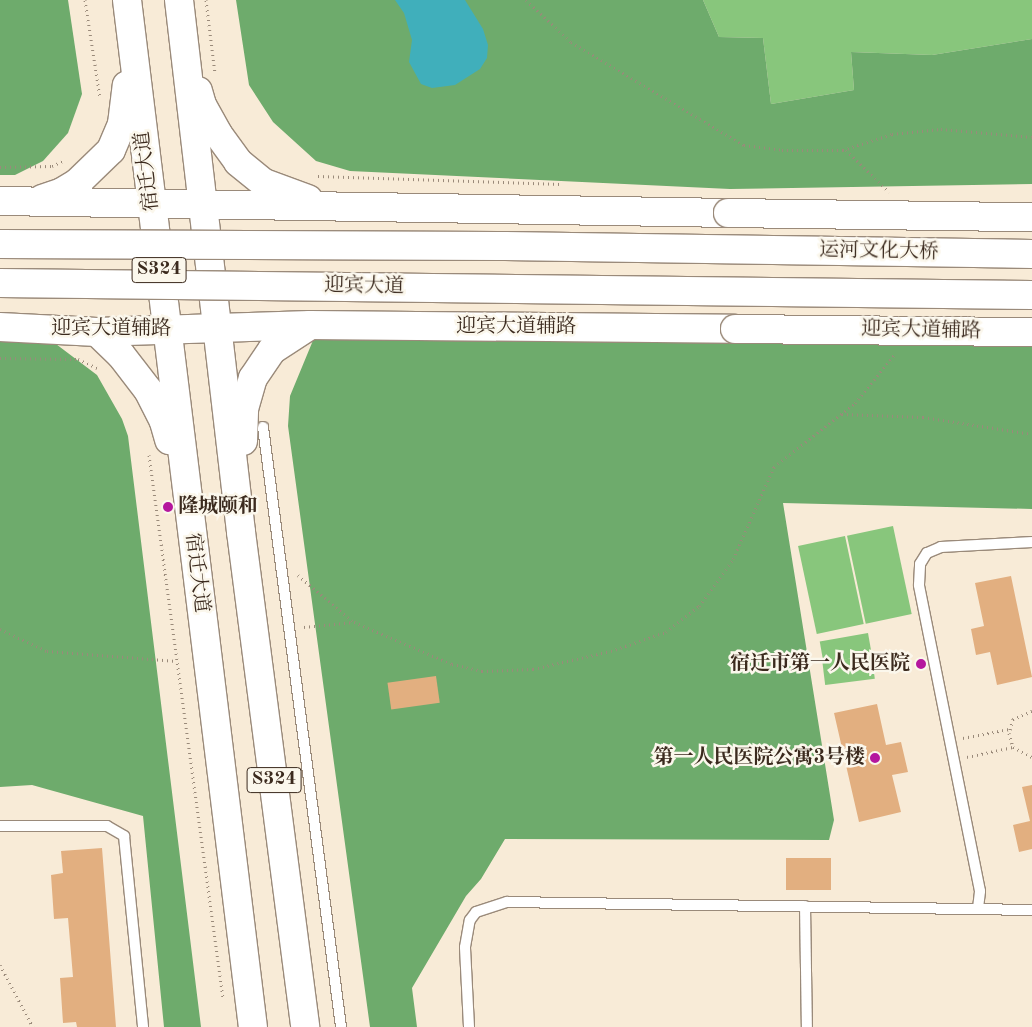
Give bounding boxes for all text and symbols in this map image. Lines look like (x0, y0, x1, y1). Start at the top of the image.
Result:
street label: 宿迁大道 (131, 130, 165, 212)
street label: 运河文化大桥 (819, 239, 939, 265)
road number: S324 (132, 254, 186, 286)
street label: 迎宾大道 (324, 274, 404, 300)
street label: 迎宾大道辅路 (456, 315, 576, 339)
street label: 迎宾大道辅路 (51, 317, 171, 341)
street label: 迎宾大道辅路 (861, 318, 981, 344)
place label: 隆城颐和 (178, 495, 258, 519)
marker: 隆城颐和 (162, 501, 174, 513)
street label: 宿迁大道 (179, 532, 213, 614)
place label: 宿迁市第一人民医院 (730, 652, 910, 676)
marker: 宿迁市第一人民医院 (914, 657, 928, 671)
place label: 第一人民医院公寓3号楼 (653, 746, 865, 770)
marker: 第一人民医院公寓3号楼 (869, 752, 881, 764)
road number: S324 (246, 764, 302, 796)

